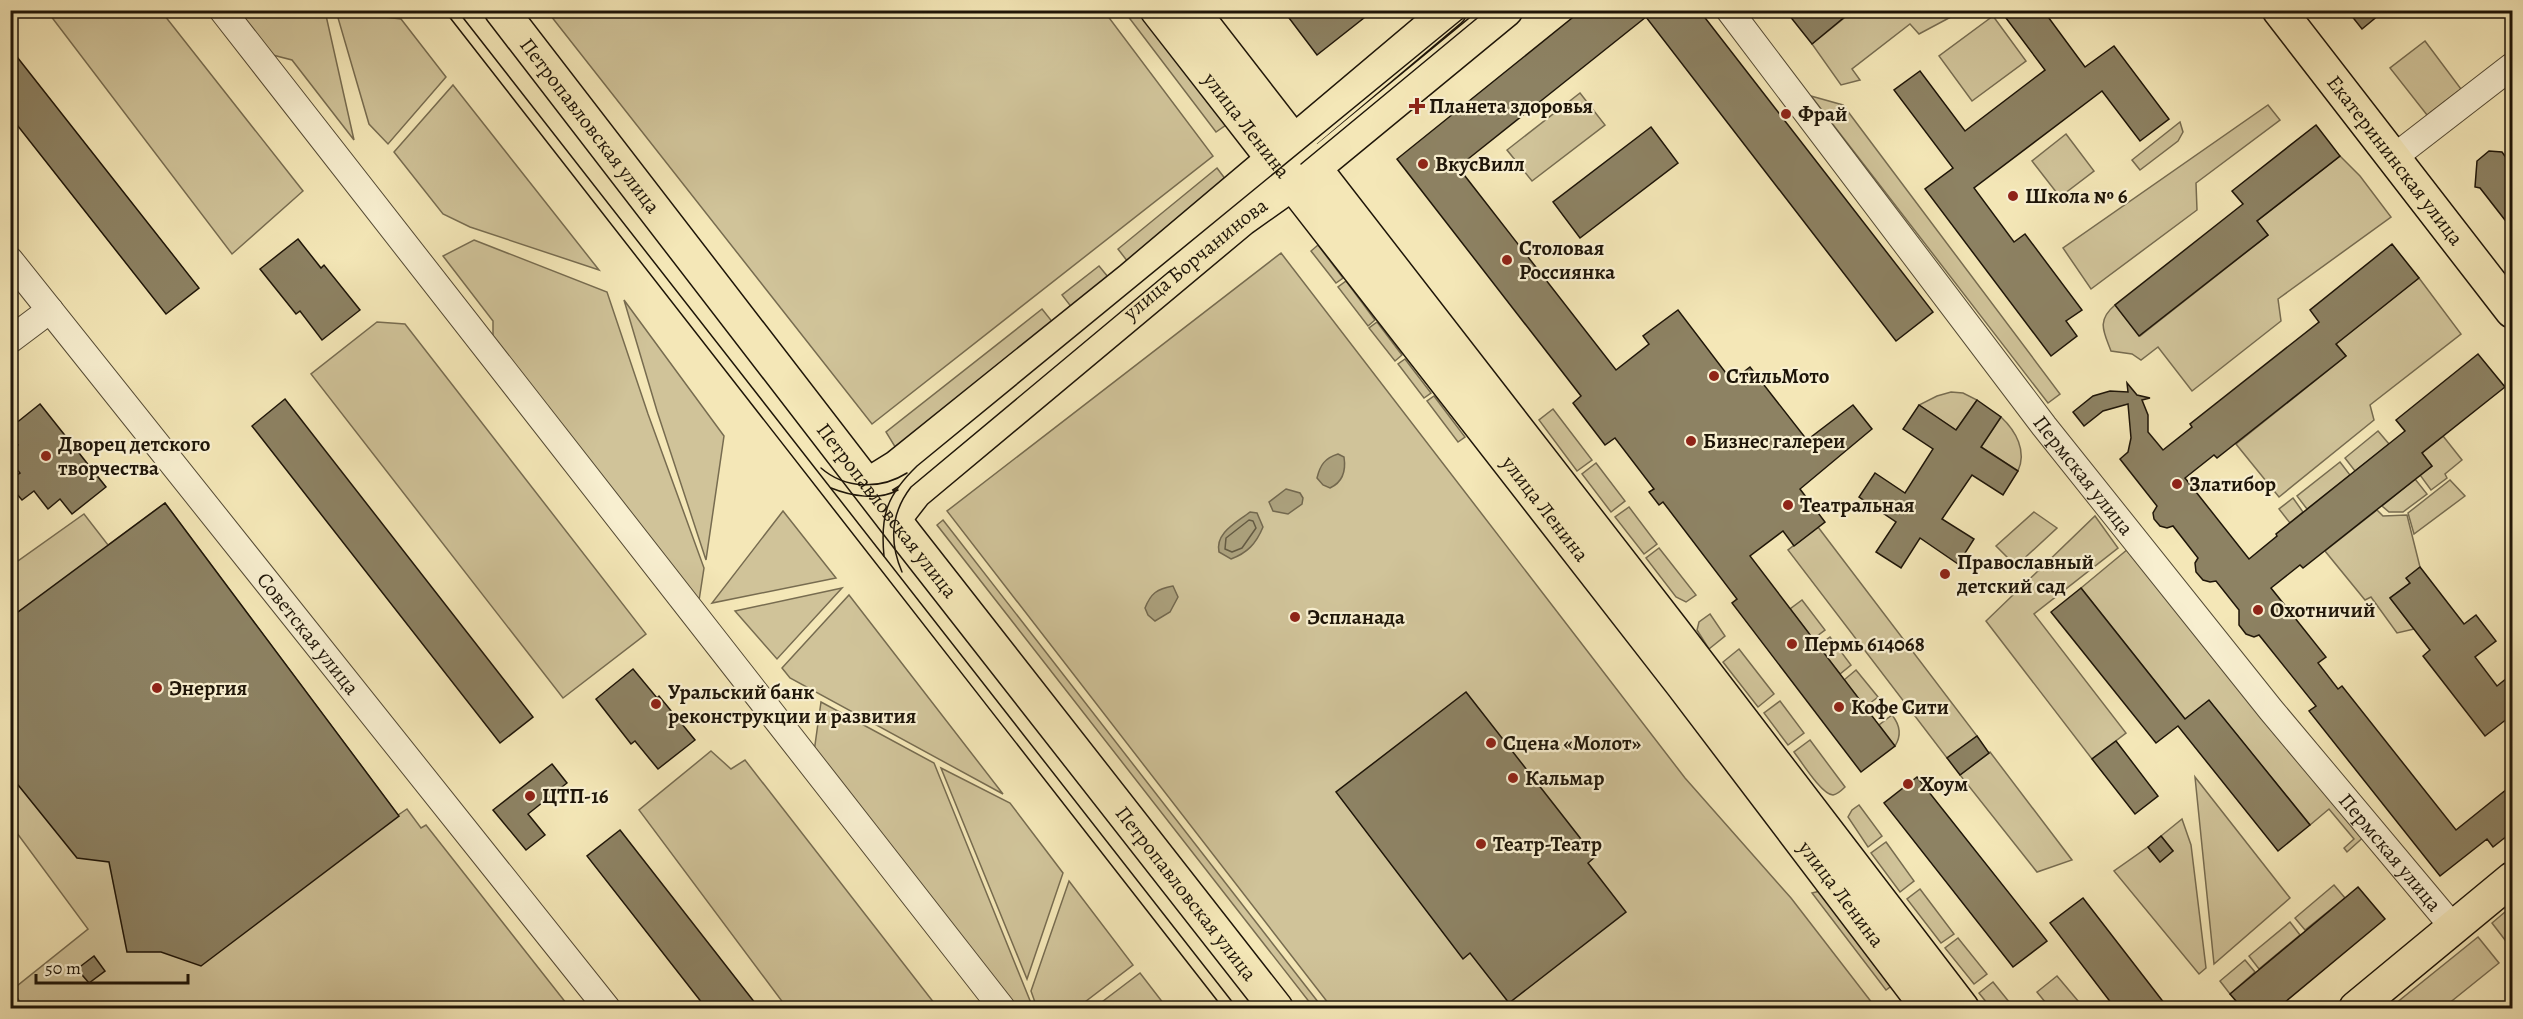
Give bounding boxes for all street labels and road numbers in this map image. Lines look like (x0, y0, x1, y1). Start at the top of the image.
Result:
street label: Петропавловская улица (513, 32, 667, 220)
street label: улица Ленина (1196, 66, 1297, 184)
street label: Екатерининская улица (2320, 69, 2470, 251)
street label: улица Борчанинова (1117, 191, 1273, 327)
street label: Пермская улица (2027, 410, 2140, 542)
street label: Петропавловская улица (810, 417, 964, 604)
street label: улица Ленина (1495, 449, 1596, 568)
street label: Советская улица (251, 566, 366, 701)
street label: Пермская улица (2333, 787, 2448, 918)
street label: Петропавловская улица (1109, 800, 1264, 987)
street label: улица Ленина (1791, 834, 1891, 953)

